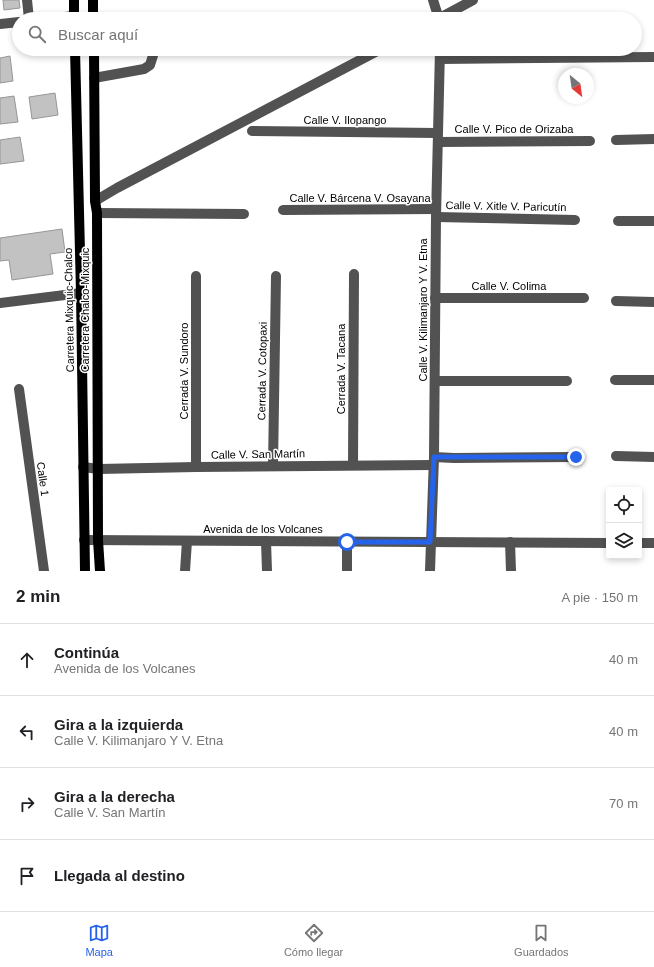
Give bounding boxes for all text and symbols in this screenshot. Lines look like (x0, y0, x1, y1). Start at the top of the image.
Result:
search box (12, 12, 642, 56)
icon: search (26, 23, 48, 45)
text: Buscar aquí (58, 26, 138, 43)
north arrow (558, 68, 594, 104)
street label: Calle V. Ilopango (304, 114, 386, 126)
street label: Calle V. Pico de Orizaba (455, 123, 574, 135)
street label: Calle V. Bárcena V. Osayana (289, 192, 431, 204)
street label: Calle V. Xitle V. Paricutín (445, 199, 567, 213)
street label: Calle V. Kilimanjaro Y V. Etna (417, 238, 429, 382)
street label: Carretera Chalco-Mixquic (79, 247, 91, 372)
street label: Carretera Mixquic-Chalco (62, 248, 76, 372)
street label: Calle V. Colima (472, 280, 547, 292)
street label: Cerrada V. Cotopaxi (255, 322, 269, 420)
street label: Cerrada V. Sundoro (178, 323, 190, 419)
street label: Cerrada V. Tacana (335, 323, 347, 414)
street label: Calle V. San Martín (211, 447, 305, 461)
route end (567, 448, 585, 466)
street label: Calle 1 (35, 461, 51, 497)
map controls (606, 487, 642, 559)
button: locate (606, 487, 642, 523)
street label: Avenida de los Volcanes (203, 523, 323, 535)
button: layers (606, 523, 642, 559)
route start (338, 533, 356, 551)
text: 2 min (16, 587, 60, 606)
text: A pie · 150 m (561, 590, 638, 605)
text: Continúa (54, 644, 119, 661)
icon: ahead (16, 649, 38, 671)
text: 40 m (609, 652, 638, 667)
text: Avenida de los Volcanes (54, 661, 195, 676)
text: Gira a la izquierda (54, 716, 183, 733)
icon: left (16, 721, 38, 743)
text: 40 m (609, 724, 638, 739)
text: Calle V. Kilimanjaro Y V. Etna (54, 733, 223, 748)
text: Gira a la derecha (54, 788, 175, 805)
icon: right (16, 793, 38, 815)
text: 70 m (609, 796, 638, 811)
text: Calle V. San Martín (54, 805, 166, 820)
icon: arrive (16, 865, 38, 887)
text: Llegada al destino (54, 867, 185, 884)
tab: Mapa (85, 922, 113, 958)
tab: Cómo llegar (284, 922, 343, 958)
tab: Guardados (514, 922, 569, 958)

